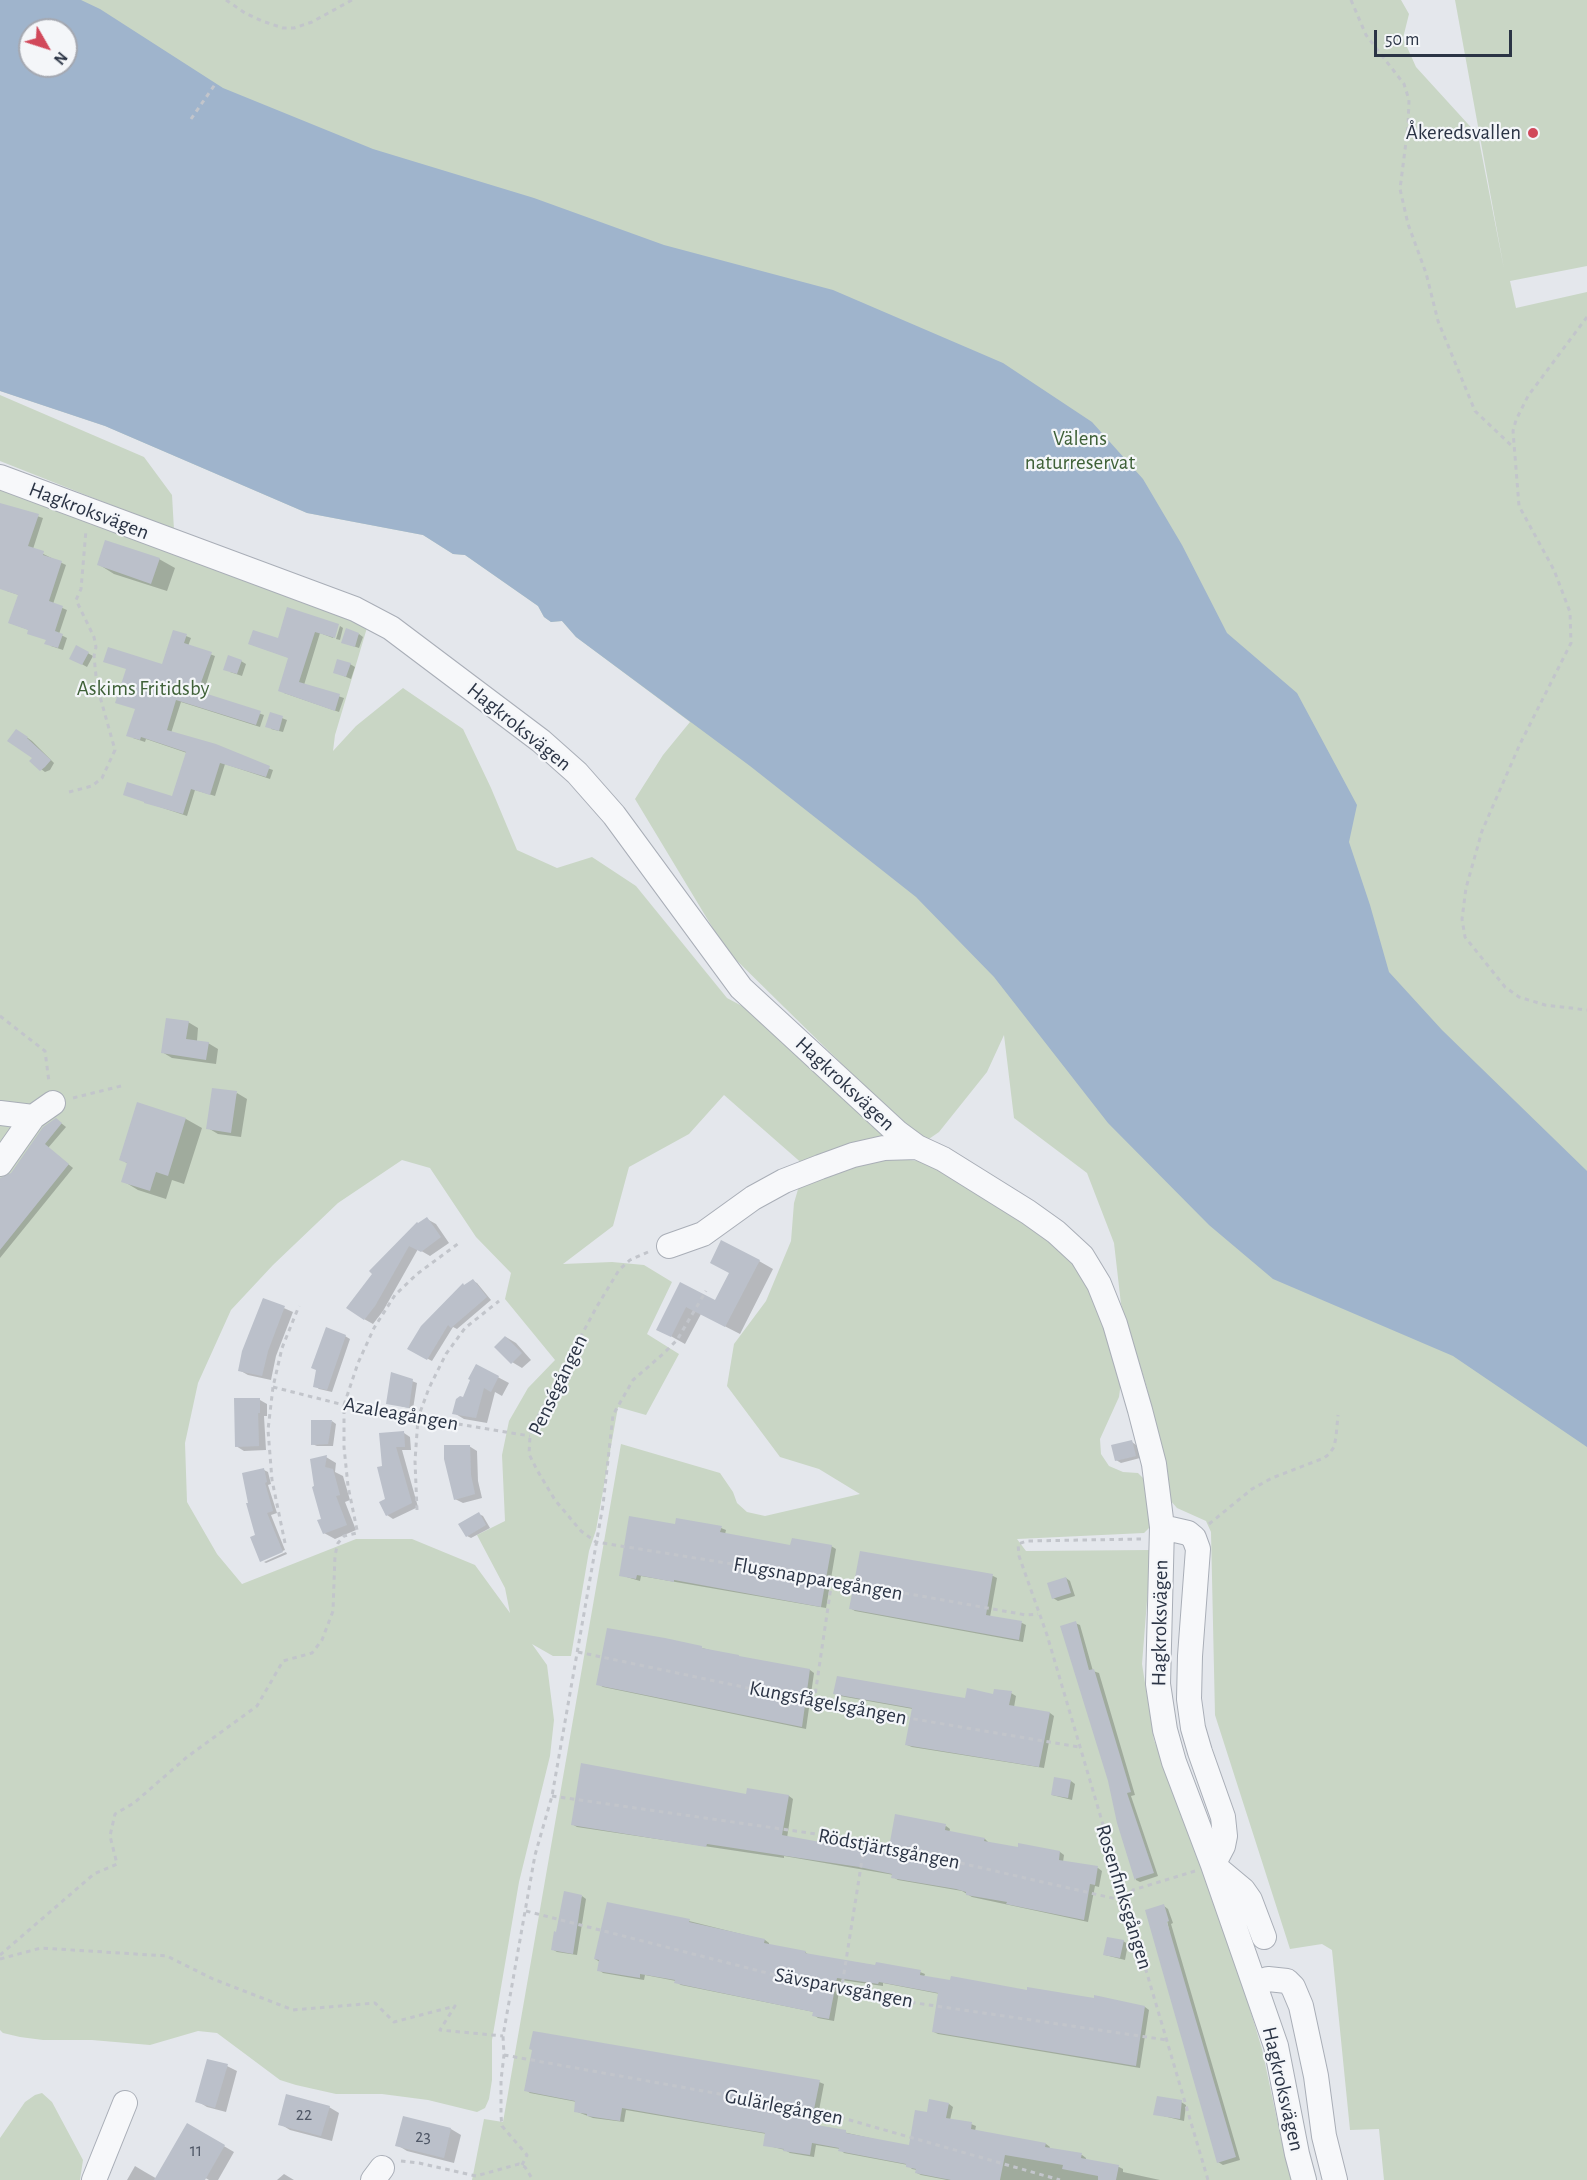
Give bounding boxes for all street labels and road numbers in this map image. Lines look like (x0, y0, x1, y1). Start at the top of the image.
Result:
street label: Hagkroksvägen (25, 477, 153, 545)
street label: Hagkroksvägen (462, 677, 576, 777)
street label: Hagkroksvägen (790, 1032, 900, 1136)
street label: Penségången (523, 1331, 593, 1439)
street label: Azaleagången (342, 1392, 460, 1436)
street label: Flugsnapparegången (731, 1552, 905, 1606)
street label: Hagkroksvägen (1146, 1559, 1174, 1687)
street label: Kungsfågelsgången (747, 1675, 909, 1731)
street label: Rosenfinksgången (1090, 1822, 1158, 1972)
street label: Rödstjärtsgången (816, 1823, 962, 1875)
street label: Sävsparvsgången (773, 1962, 915, 2014)
street label: Hagkroksvägen (1256, 2024, 1310, 2154)
street label: Gulärlegången (723, 2083, 845, 2131)

